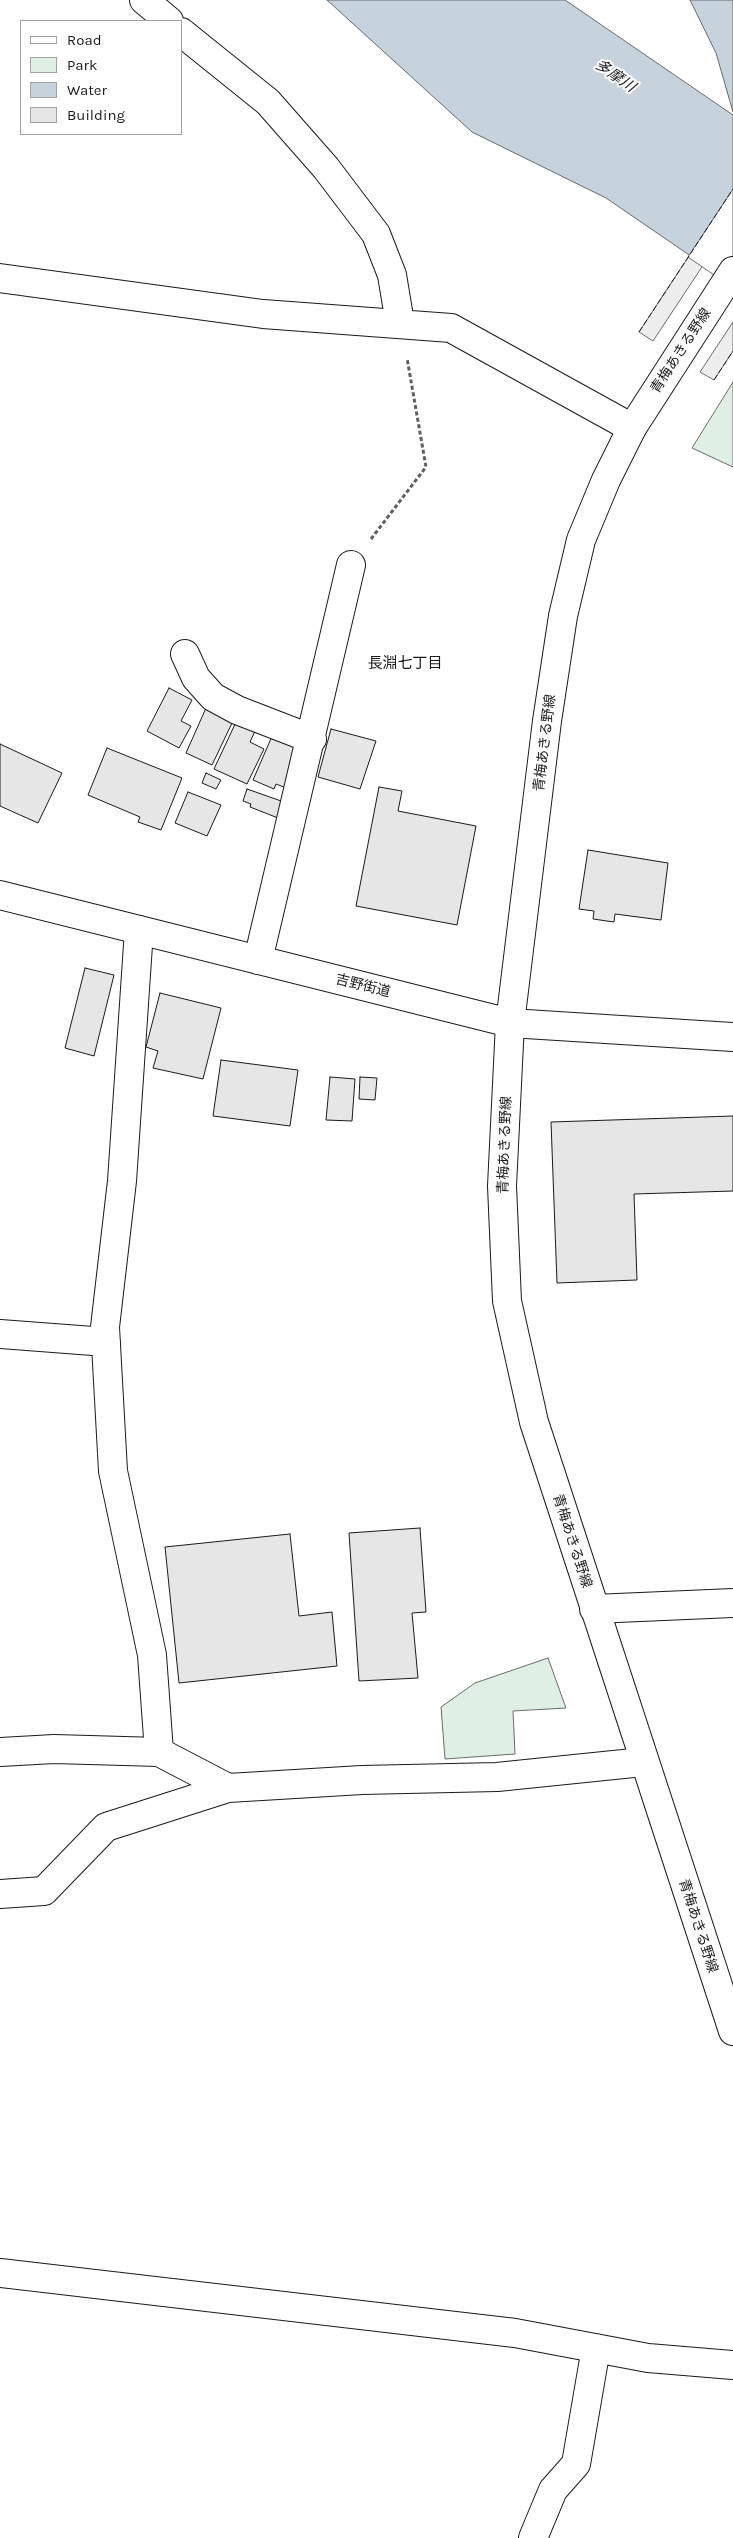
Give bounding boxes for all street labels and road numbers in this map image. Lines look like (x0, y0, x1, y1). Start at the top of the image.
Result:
street label: 青梅あきる野線 (647, 305, 715, 397)
street label: 青梅あきる野線 (531, 693, 559, 793)
street label: 吉野街道 (334, 971, 392, 1001)
street label: 青梅あきる野線 (495, 1096, 515, 1194)
street label: 青梅あきる野線 (549, 1492, 595, 1590)
street label: 青梅あきる野線 (675, 1877, 721, 1975)

